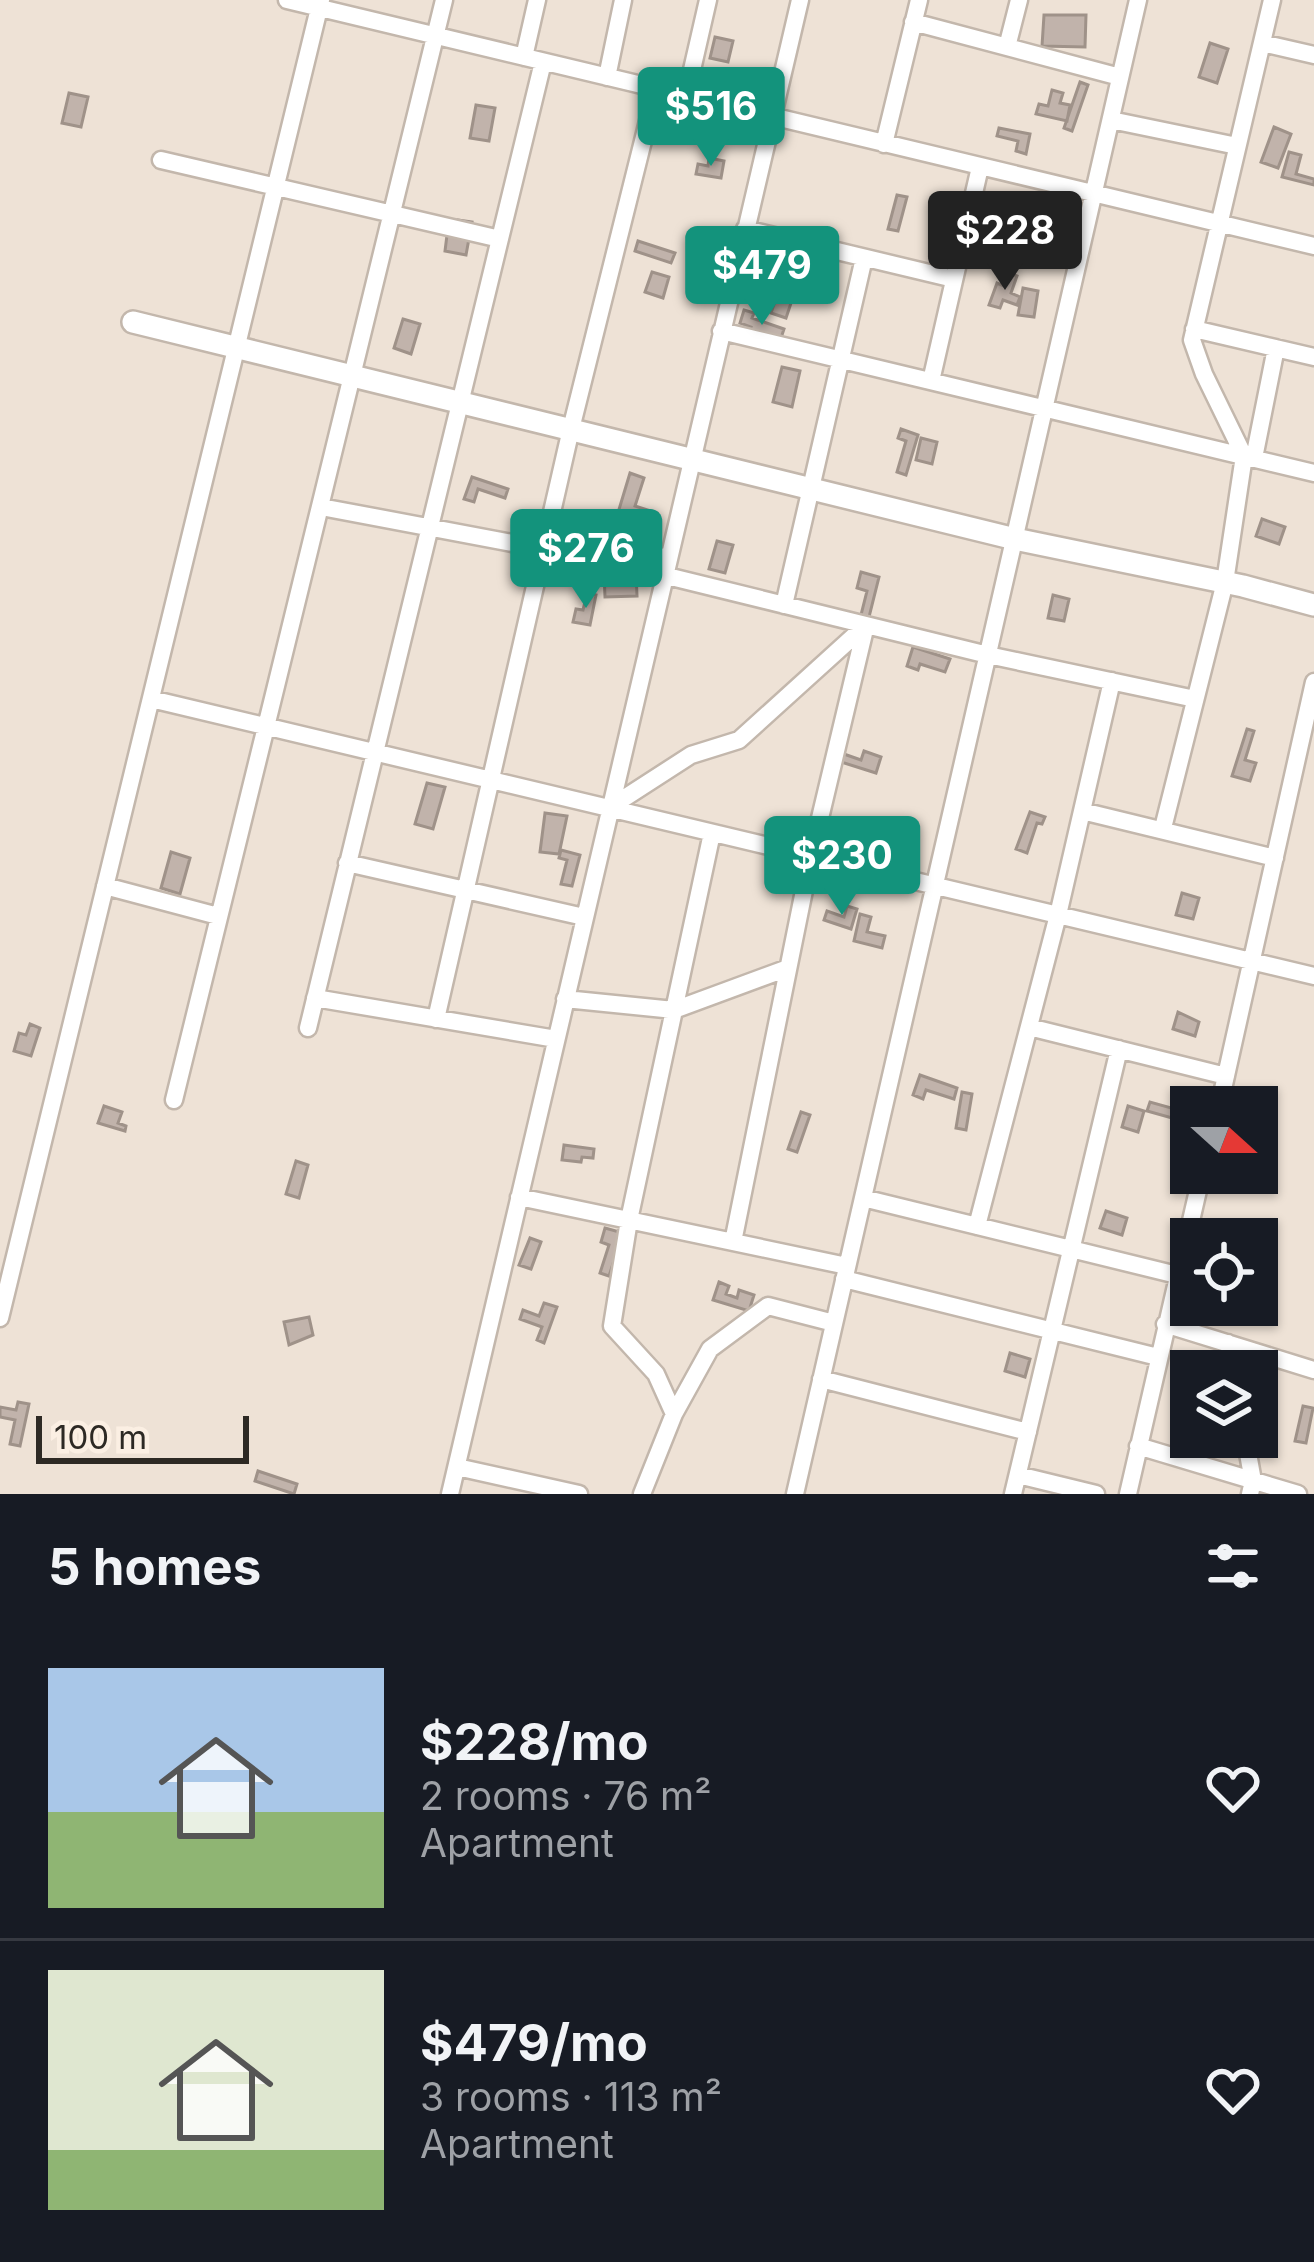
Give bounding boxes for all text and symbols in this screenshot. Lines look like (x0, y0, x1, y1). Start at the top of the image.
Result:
pin: $516 (640, 67, 782, 169)
text: $516 (665, 82, 757, 129)
pin: $228 (934, 191, 1076, 293)
text: $228 (955, 206, 1055, 253)
pin: $479 (691, 226, 833, 328)
text: $479 (712, 241, 812, 288)
pin: $276 (515, 509, 657, 611)
text: $276 (537, 524, 635, 571)
pin: $230 (771, 816, 913, 918)
text: $230 (791, 831, 893, 878)
north arrow (1170, 1086, 1278, 1194)
map controls (1170, 1086, 1278, 1458)
button: locate (1170, 1218, 1278, 1326)
button: layers (1170, 1350, 1278, 1458)
scale bar (36, 1410, 249, 1463)
text: 100 m (54, 1417, 147, 1457)
icon: filters (1200, 1533, 1266, 1599)
text: 5 homes (48, 1536, 261, 1597)
text: $228/mo (420, 1711, 648, 1772)
icon: home (144, 1716, 288, 1860)
icon: heart (1200, 1755, 1266, 1821)
text: 2 rooms · 76 m² (420, 1772, 712, 1819)
text: Apartment (420, 1819, 614, 1866)
text: $479/mo (420, 2012, 648, 2073)
icon: home (144, 2018, 288, 2162)
icon: heart (1200, 2057, 1266, 2123)
text: 3 rooms · 113 m² (420, 2073, 722, 2120)
text: Apartment (420, 2120, 614, 2167)

